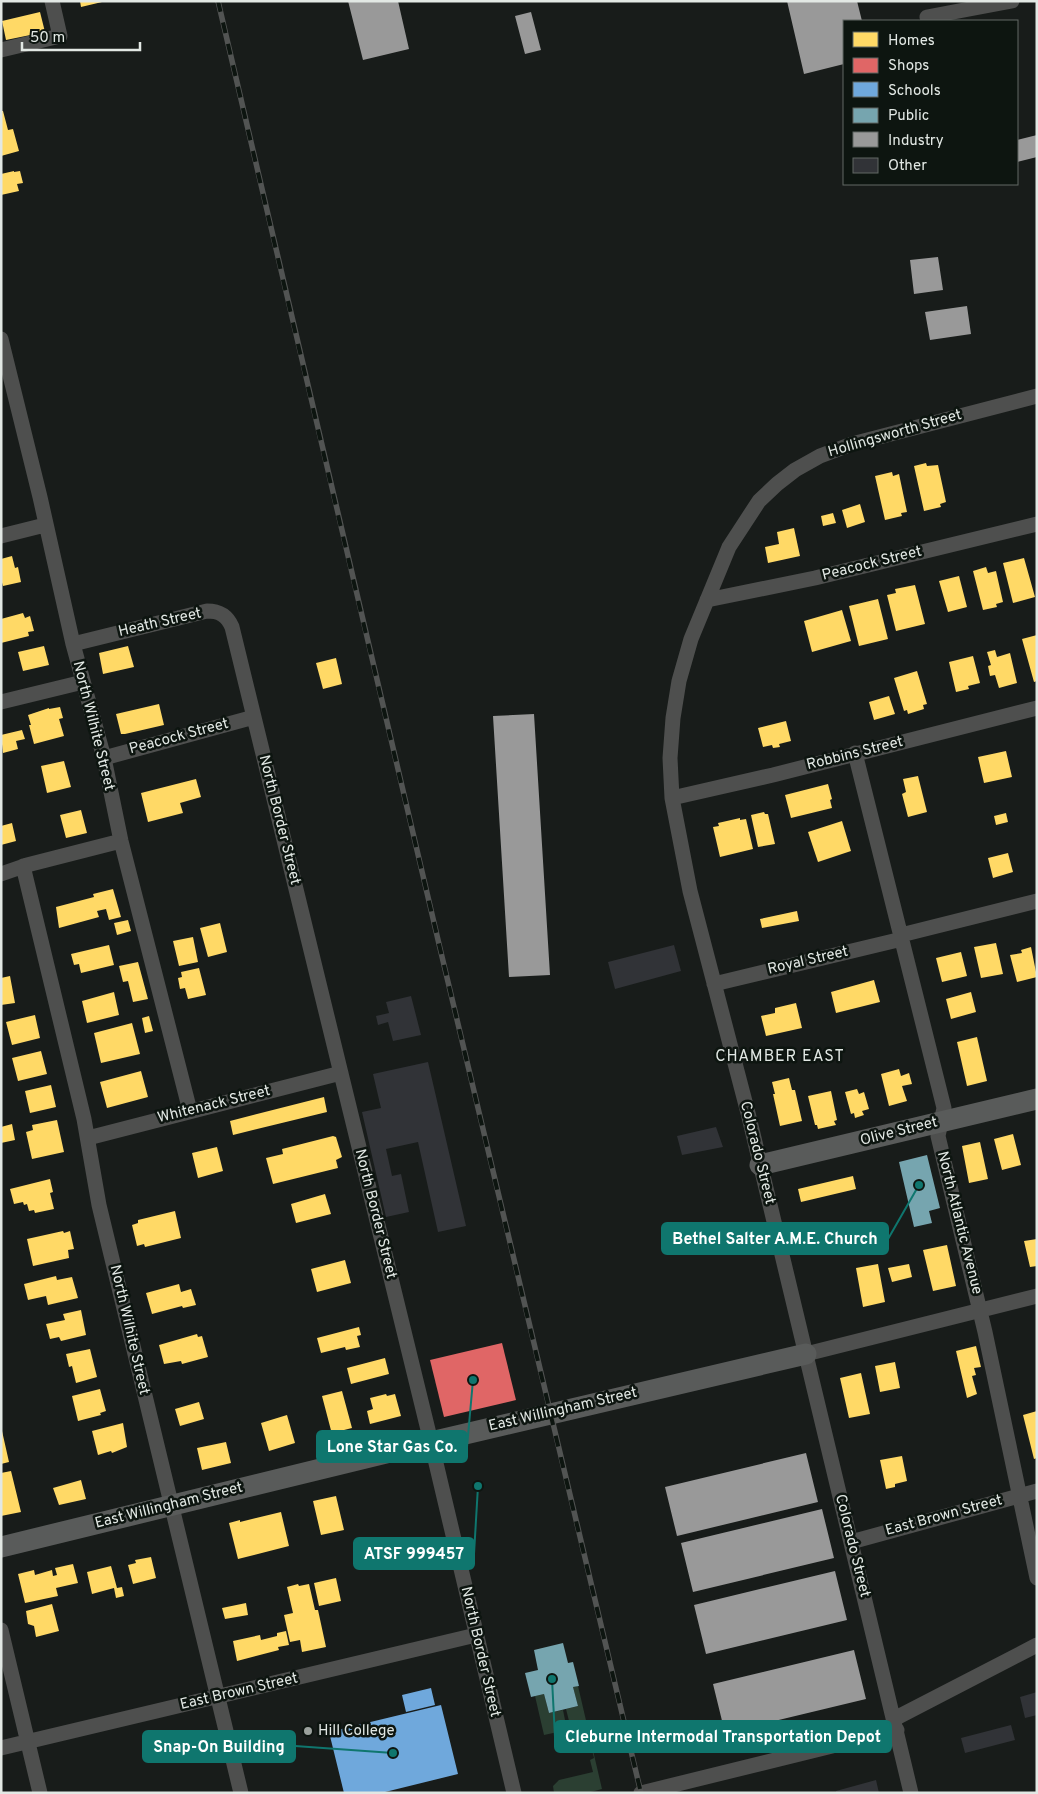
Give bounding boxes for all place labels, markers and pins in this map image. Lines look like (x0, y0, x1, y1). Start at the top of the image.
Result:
callout: Bethel Salter A.M.E. Church (662, 1223, 888, 1254)
callout: Lone Star Gas Co. (317, 1431, 467, 1462)
callout: ATSF 999457 (354, 1538, 474, 1569)
callout: Cleburne Intermodal Transportation Depot (555, 1721, 891, 1752)
place label: Hill College (318, 1722, 394, 1741)
marker: Hill College (302, 1725, 314, 1737)
callout: Snap-On Building (143, 1731, 295, 1762)

